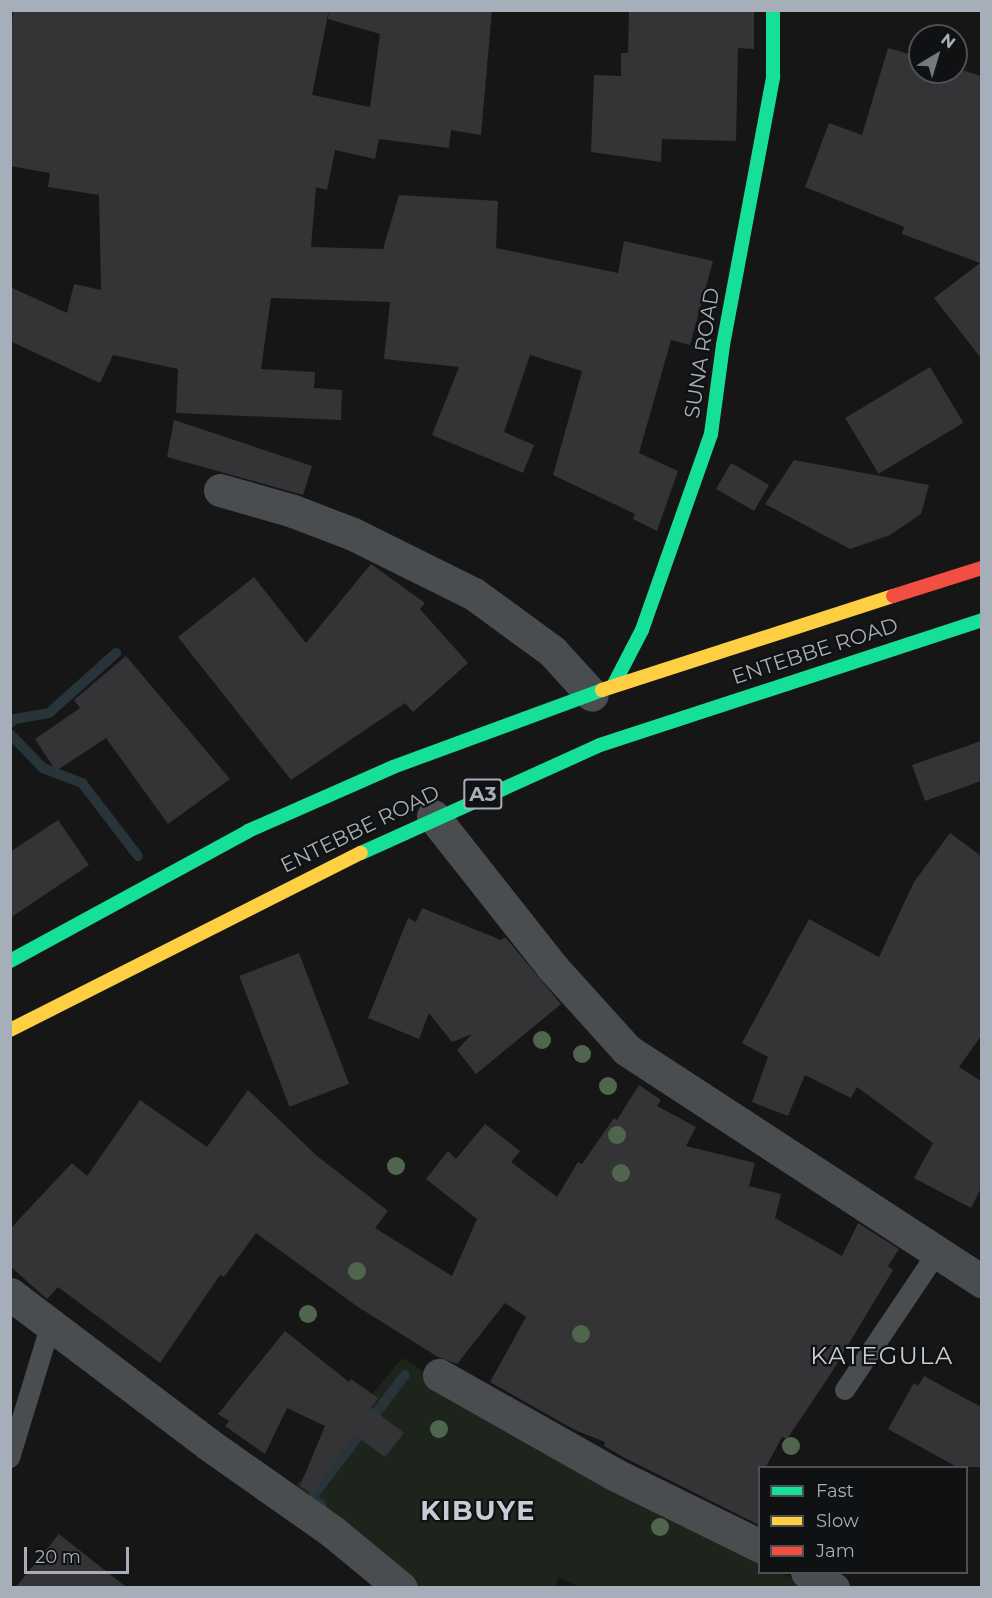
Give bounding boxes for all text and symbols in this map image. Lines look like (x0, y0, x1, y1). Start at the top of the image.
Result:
north arrow (908, 24, 968, 84)
text: N (937, 30, 959, 52)
street label: SUNA ROAD (679, 286, 725, 420)
street label: ENTEBBE ROAD (729, 612, 901, 690)
road number: A3 (462, 777, 504, 811)
street label: ENTEBBE ROAD (277, 780, 443, 878)
district label: KATEGULA (810, 1342, 954, 1370)
legend (758, 1466, 968, 1574)
text: Fast (816, 1480, 854, 1502)
district label: KIBUYE (420, 1495, 536, 1527)
text: Slow (816, 1510, 859, 1532)
scale bar (27, 1535, 132, 1573)
text: Jam (816, 1540, 855, 1562)
text: 20 m (35, 1546, 81, 1568)

